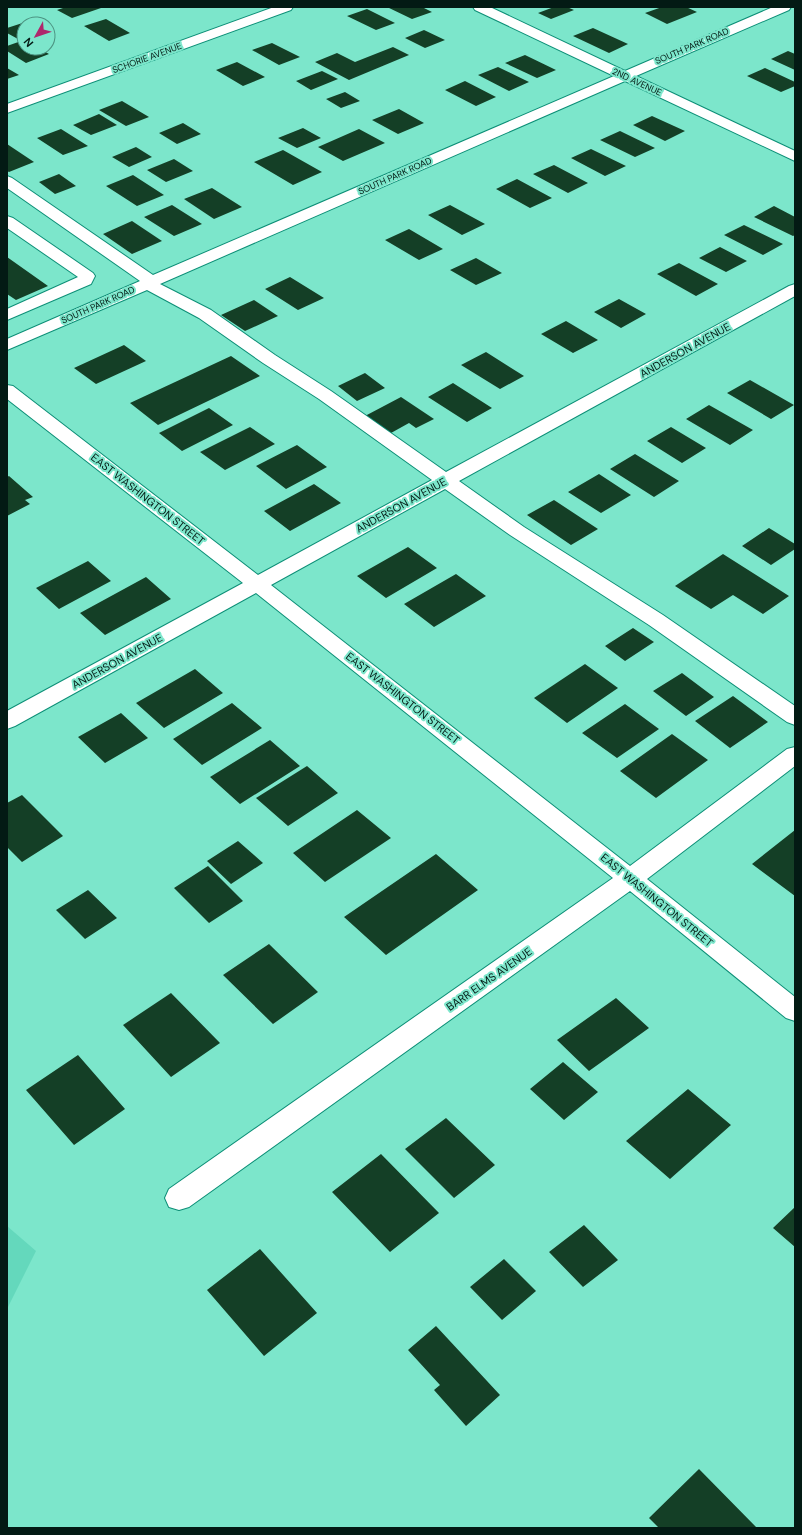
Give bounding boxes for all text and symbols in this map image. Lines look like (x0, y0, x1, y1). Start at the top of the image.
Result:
north arrow (16, 16, 56, 56)
street label: SOUTH PARK ROAD (653, 25, 731, 67)
text: N (20, 35, 36, 50)
street label: SCHORIE AVENUE (111, 40, 183, 76)
street label: 2ND AVENUE (610, 65, 664, 99)
street label: SOUTH PARK ROAD (356, 154, 434, 198)
street label: SOUTH PARK ROAD (59, 283, 137, 327)
street label: ANDERSON AVENUE (637, 319, 733, 381)
street label: EAST WASHINGTON STREET (88, 450, 208, 548)
street label: ANDERSON AVENUE (353, 474, 449, 536)
street label: ANDERSON AVENUE (69, 630, 165, 692)
street label: EAST WASHINGTON STREET (343, 649, 463, 747)
street label: EAST WASHINGTON STREET (598, 850, 716, 950)
street label: BARR ELMS AVENUE (444, 944, 534, 1014)

